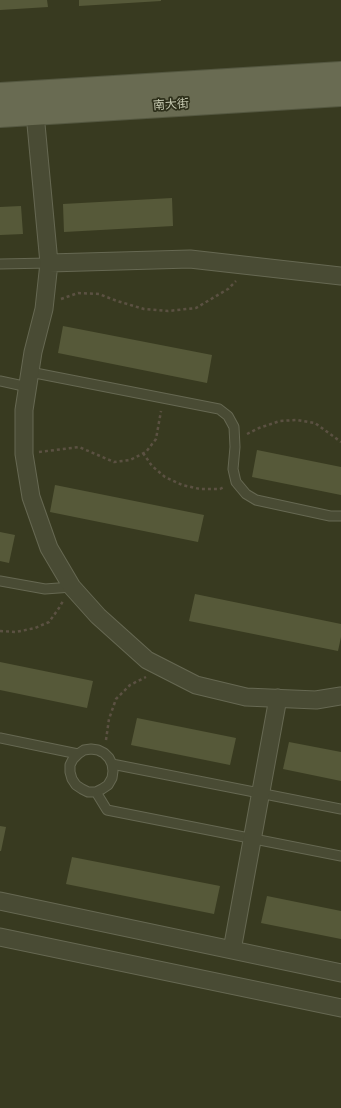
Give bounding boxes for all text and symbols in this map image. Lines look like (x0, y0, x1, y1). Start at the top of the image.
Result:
street label: 南大街 (153, 97, 189, 113)

